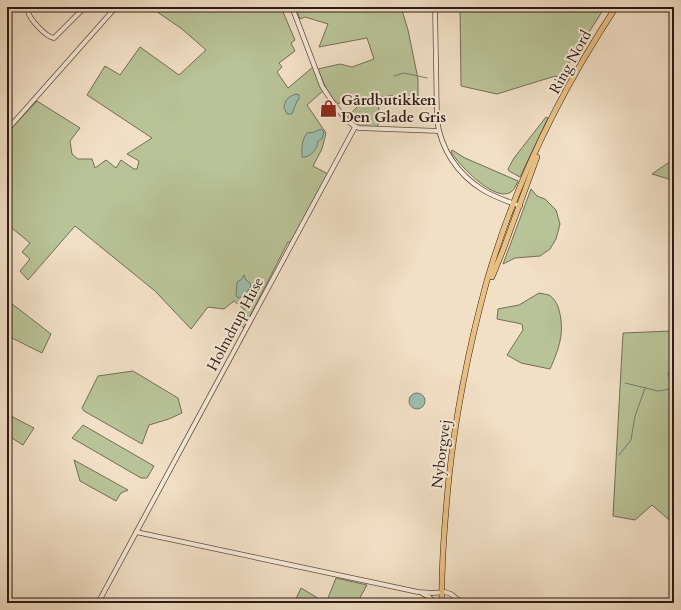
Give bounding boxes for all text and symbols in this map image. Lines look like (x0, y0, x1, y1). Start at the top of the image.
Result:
street label: Ring Nord (544, 27, 596, 97)
place label: Gårdbutikken Den Glade Gris (341, 90, 446, 127)
shop icon: Gårdbutikken Den Glade Gris (318, 99, 338, 119)
street label: Holmdrup Huse (202, 273, 268, 374)
street label: Nyborgvej (427, 418, 455, 490)

